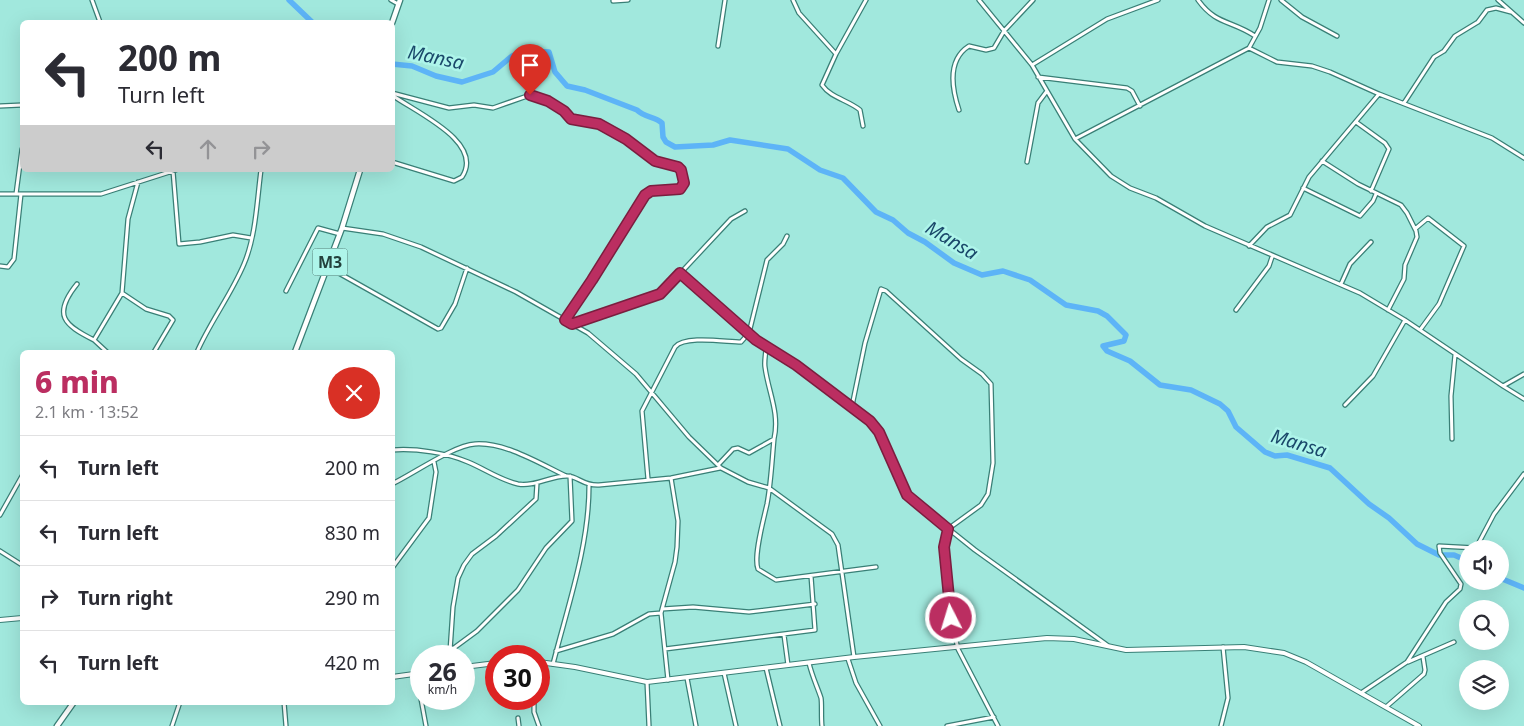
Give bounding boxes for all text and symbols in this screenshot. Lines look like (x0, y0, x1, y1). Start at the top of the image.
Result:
text: 200 m (118, 34, 221, 81)
water label: Mansa (406, 38, 467, 76)
icon: left (35, 40, 100, 105)
pin (509, 44, 551, 95)
icon: arrive (516, 51, 544, 79)
text: Turn left (118, 79, 205, 109)
icon: left (141, 135, 169, 163)
icon: ahead (194, 135, 222, 163)
icon: right (247, 135, 275, 163)
water label: Mansa (921, 214, 983, 266)
road number: M3 (312, 248, 348, 276)
text: 6 min (35, 361, 119, 402)
button: close (328, 367, 380, 419)
text: 2.1 km · 13:52 (35, 401, 139, 423)
water label: Mansa (1268, 422, 1330, 464)
icon: left (35, 454, 63, 482)
text: Turn left (78, 455, 159, 481)
text: 200 m (325, 455, 380, 481)
icon: left (35, 519, 63, 547)
text: Turn left (78, 520, 159, 546)
text: 830 m (325, 520, 380, 546)
map controls (1459, 540, 1509, 710)
button: sound (1459, 540, 1509, 590)
icon: right (35, 584, 63, 612)
text: Turn right (78, 585, 173, 611)
text: 290 m (325, 585, 380, 611)
position arrow (924, 591, 976, 643)
button: search (1459, 600, 1509, 650)
speed limit sign: 30 (485, 645, 550, 710)
icon: left (35, 649, 63, 677)
text: Turn left (78, 650, 159, 676)
text: 420 m (325, 650, 380, 676)
text: 26 (428, 654, 457, 688)
button: layers (1459, 660, 1509, 710)
text: km/h (428, 681, 457, 698)

